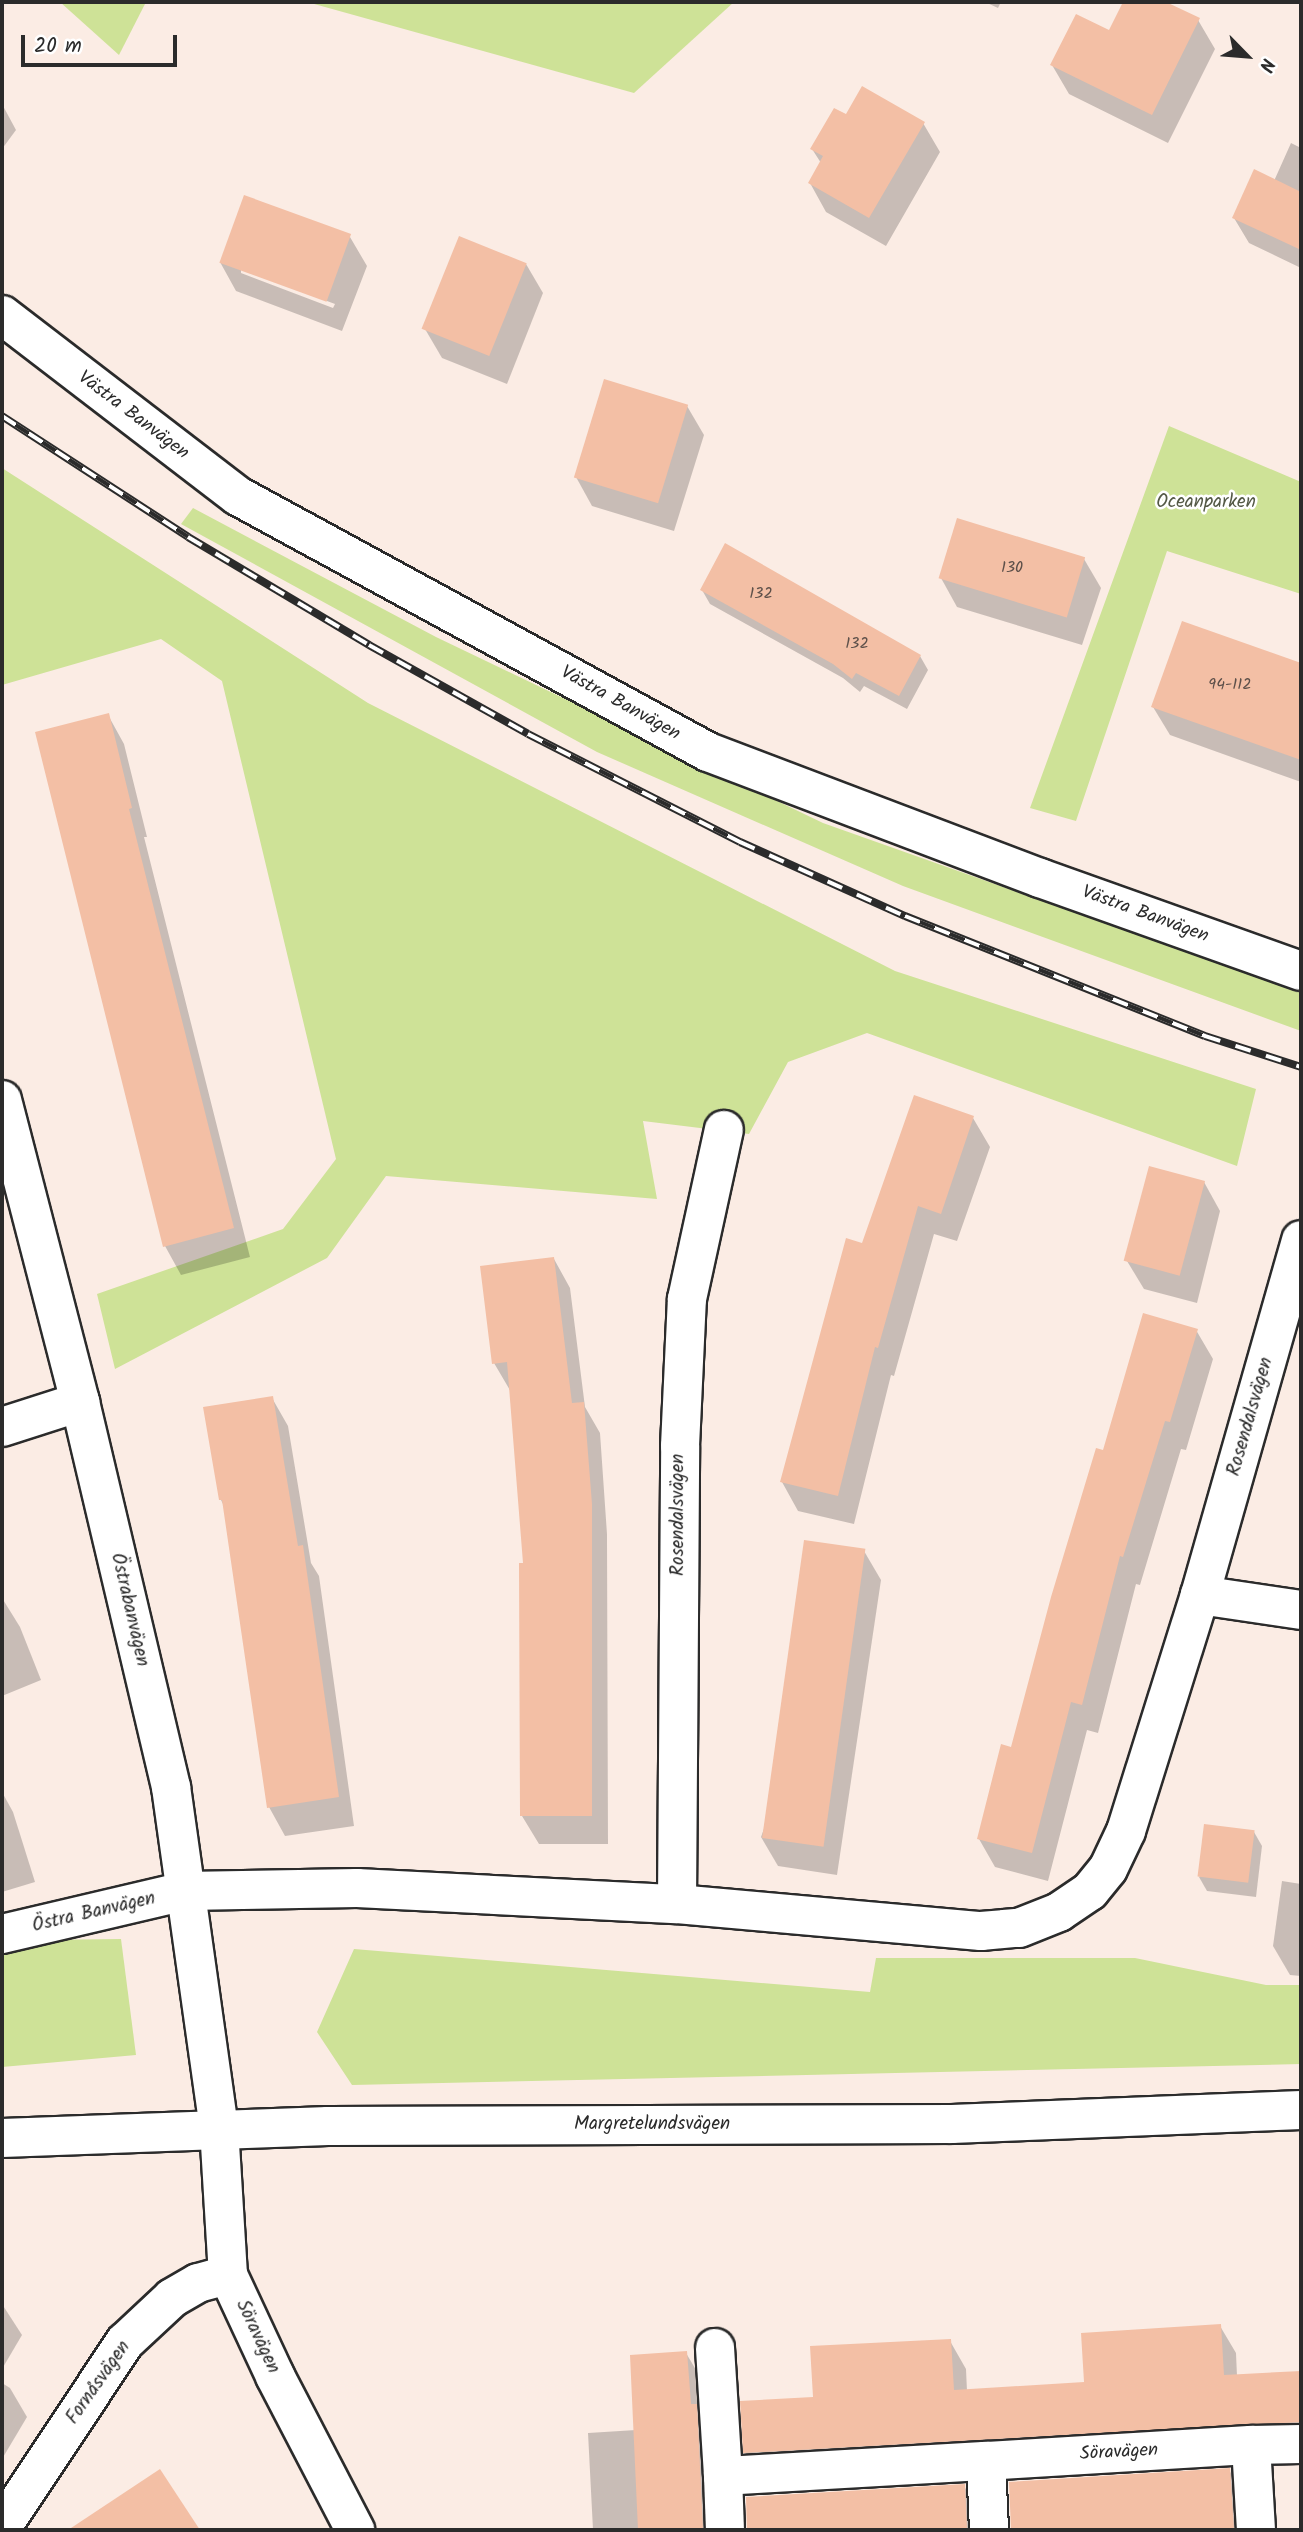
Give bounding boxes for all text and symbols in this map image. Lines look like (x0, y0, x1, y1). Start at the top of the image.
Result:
scale bar (24, 21, 180, 65)
north arrow (1212, 21, 1282, 91)
text: 20 m (34, 30, 82, 63)
text: N (1250, 53, 1282, 77)
street label: Västra Banvägen (73, 367, 193, 465)
park label: Oceanparken (1156, 492, 1256, 514)
house number: 130 (1001, 558, 1023, 578)
house number: 132 (749, 584, 773, 604)
house number: 132 (845, 634, 869, 654)
street label: Västra Banvägen (556, 662, 684, 746)
house number: 94-112 (1208, 675, 1252, 695)
street label: Västra Banvägen (1079, 882, 1211, 948)
street label: Rosendalsvägen (1223, 1355, 1279, 1479)
street label: Rosendalsvägen (668, 1454, 690, 1576)
street label: Östrabanvägen (105, 1551, 153, 1669)
street label: Östra Banvägen (30, 1888, 158, 1938)
street label: Margretelundsvägen (574, 2114, 730, 2136)
street label: Söravägen (230, 2297, 284, 2377)
street label: Fornåsvägen (62, 2337, 136, 2429)
street label: Söravägen (1079, 2440, 1159, 2466)

